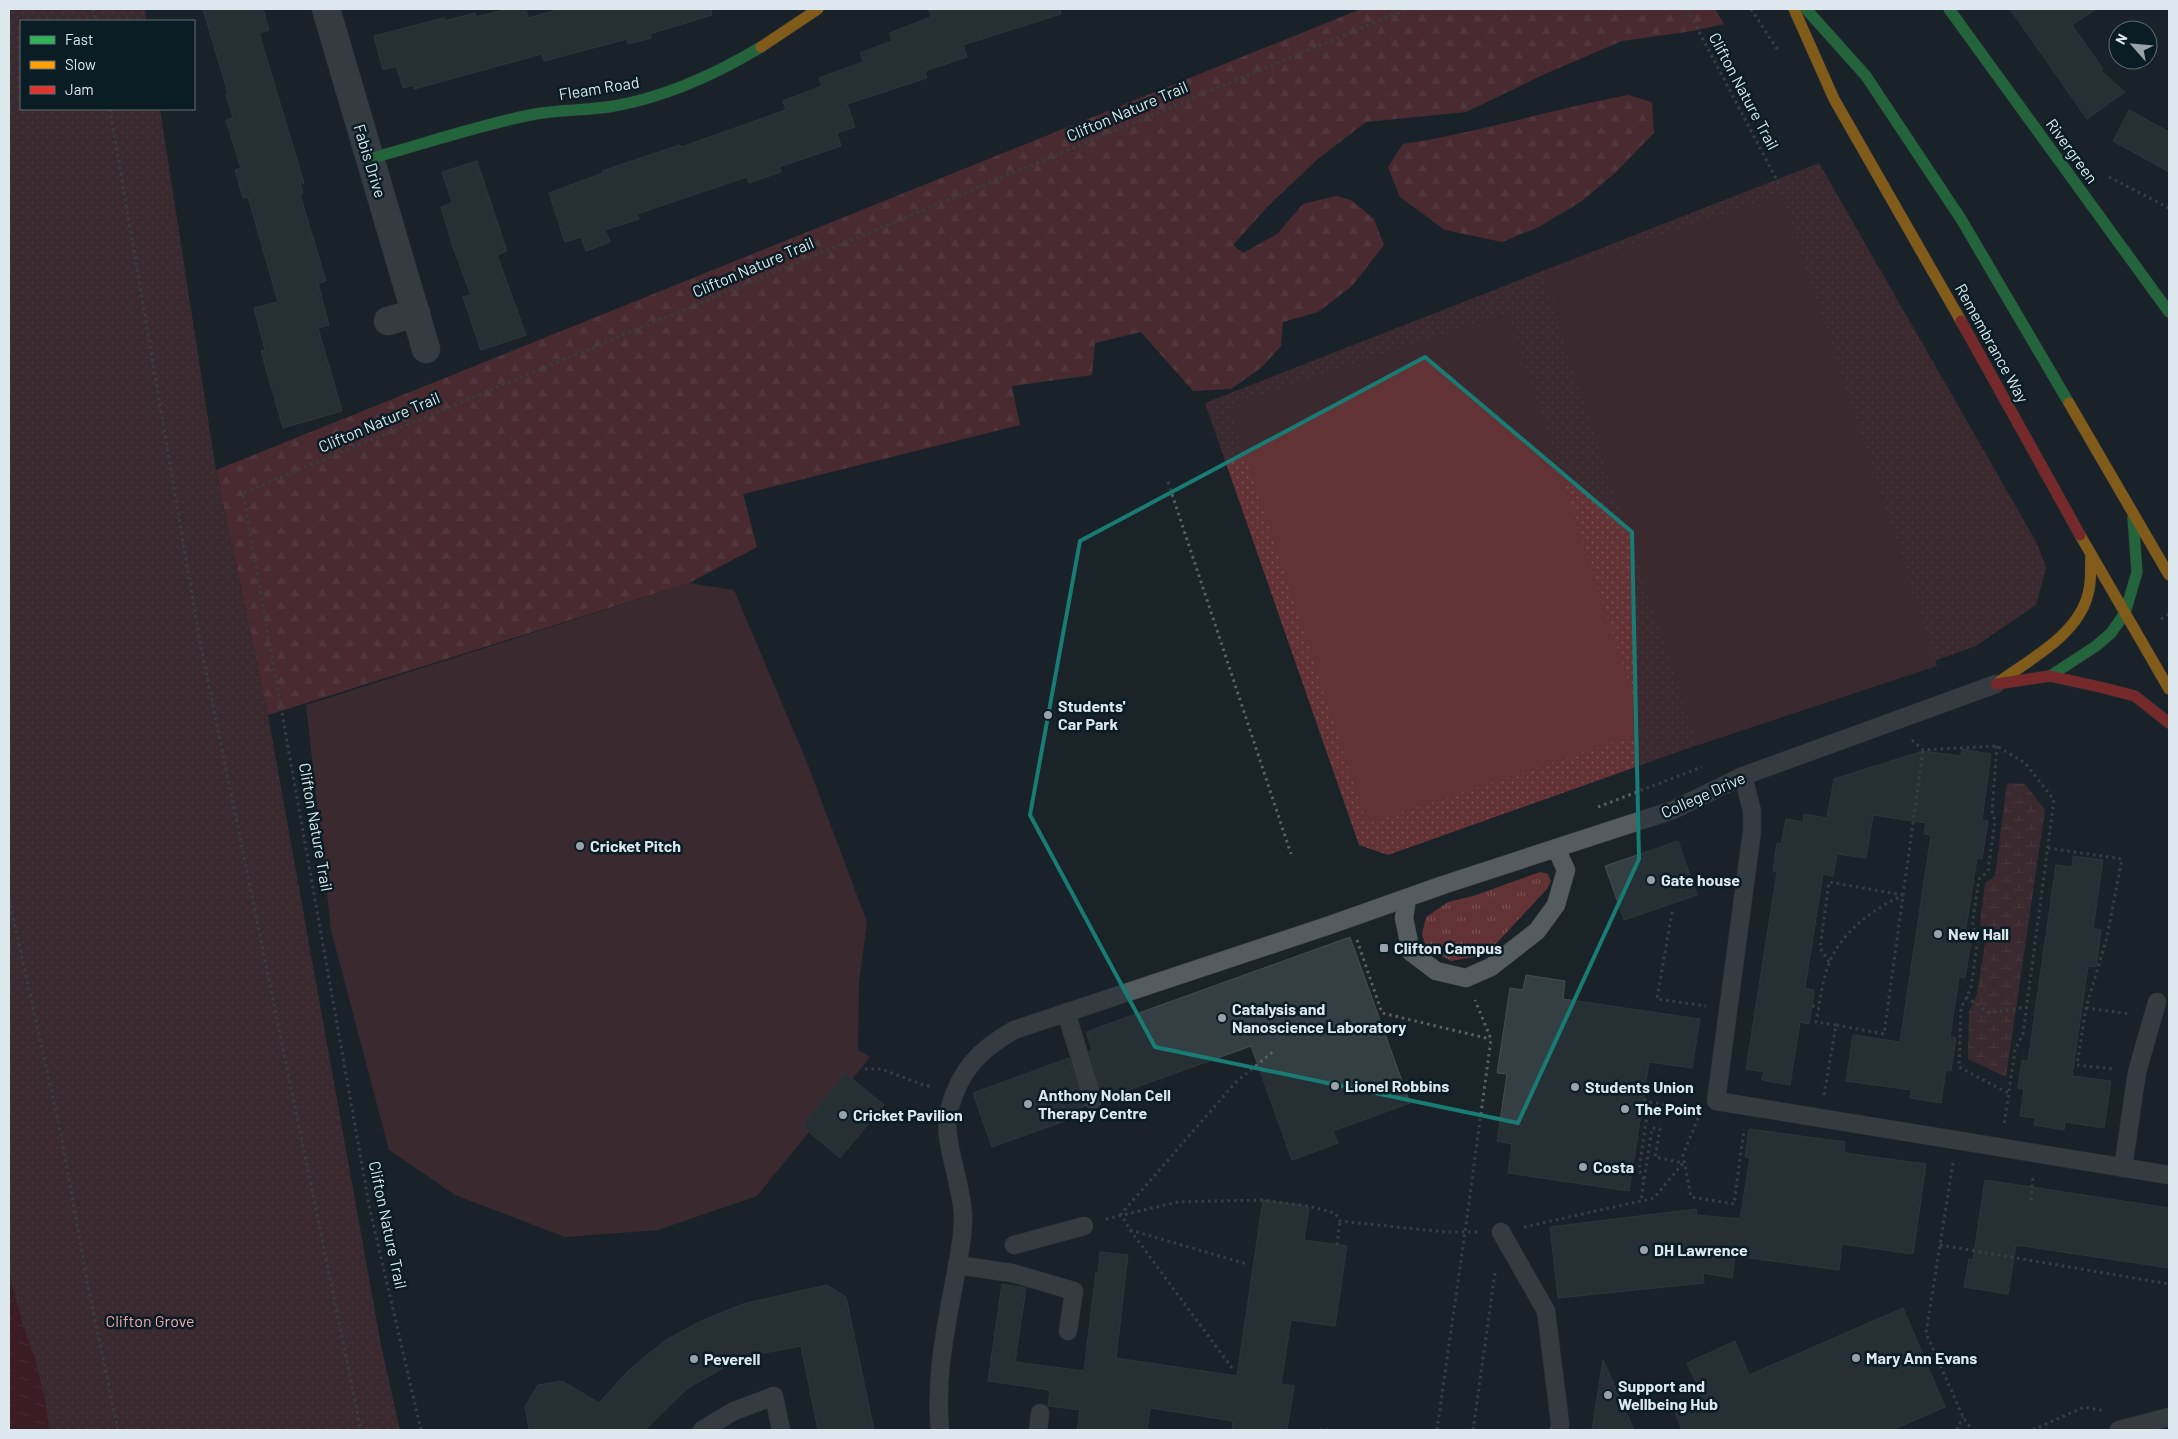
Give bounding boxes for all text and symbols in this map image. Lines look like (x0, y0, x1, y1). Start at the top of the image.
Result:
legend (20, 20, 195, 110)
north arrow (2108, 20, 2158, 70)
street label: Clifton Nature Trail (1706, 29, 1783, 153)
text: Fast (65, 30, 93, 48)
text: N (2111, 31, 2131, 47)
text: Slow (65, 55, 96, 73)
street label: Fleam Road (557, 72, 641, 103)
street label: Clifton Nature Trail (1063, 76, 1190, 145)
text: Jam (65, 80, 94, 98)
street label: Rivergreen (2043, 115, 2102, 187)
street label: Fabis Drive (350, 122, 391, 200)
street label: Clifton Nature Trail (689, 232, 816, 301)
street label: Remembrance Way (1952, 280, 2033, 406)
street label: Clifton Nature Trail (315, 387, 442, 456)
place label: Students' Car Park (1058, 696, 1126, 733)
marker: Students' Car Park (1042, 709, 1054, 721)
street label: Clifton Nature Trail (296, 761, 337, 893)
street label: College Drive (1658, 768, 1748, 822)
place label: Cricket Pitch (590, 836, 681, 855)
marker: Cricket Pitch (574, 840, 586, 852)
place label: Gate house (1661, 870, 1740, 889)
marker: Gate house (1645, 874, 1657, 886)
place label: New Hall (1948, 924, 2009, 943)
marker: New Hall (1932, 928, 1944, 940)
place label: Clifton Campus (1394, 938, 1502, 957)
marker: Clifton Campus (1378, 942, 1390, 954)
place label: Catalysis and Nanoscience Laboratory (1232, 999, 1406, 1036)
marker: Catalysis and Nanoscience Laboratory (1216, 1012, 1228, 1024)
place label: Lionel Robbins (1345, 1076, 1449, 1095)
place label: Students Union (1585, 1077, 1694, 1096)
marker: Lionel Robbins (1329, 1080, 1341, 1092)
marker: Students Union (1569, 1081, 1581, 1093)
place label: Anthony Nolan Cell Therapy Centre (1038, 1085, 1171, 1122)
marker: Anthony Nolan Cell Therapy Centre (1022, 1098, 1034, 1110)
place label: The Point (1635, 1099, 1702, 1118)
marker: The Point (1619, 1103, 1631, 1115)
place label: Cricket Pavilion (853, 1105, 963, 1124)
marker: Cricket Pavilion (837, 1109, 849, 1121)
place label: Costa (1593, 1157, 1634, 1176)
street label: Clifton Nature Trail (366, 1159, 411, 1290)
marker: Costa (1577, 1161, 1589, 1173)
place label: DH Lawrence (1654, 1240, 1748, 1259)
marker: DH Lawrence (1638, 1244, 1650, 1256)
park label: Clifton Grove (105, 1311, 195, 1330)
place label: Mary Ann Evans (1866, 1348, 1977, 1367)
place label: Peverell (704, 1349, 760, 1368)
marker: Mary Ann Evans (1850, 1352, 1862, 1364)
marker: Peverell (688, 1353, 700, 1365)
place label: Support and Wellbeing Hub (1618, 1376, 1718, 1413)
marker: Support and Wellbeing Hub (1602, 1389, 1614, 1401)

